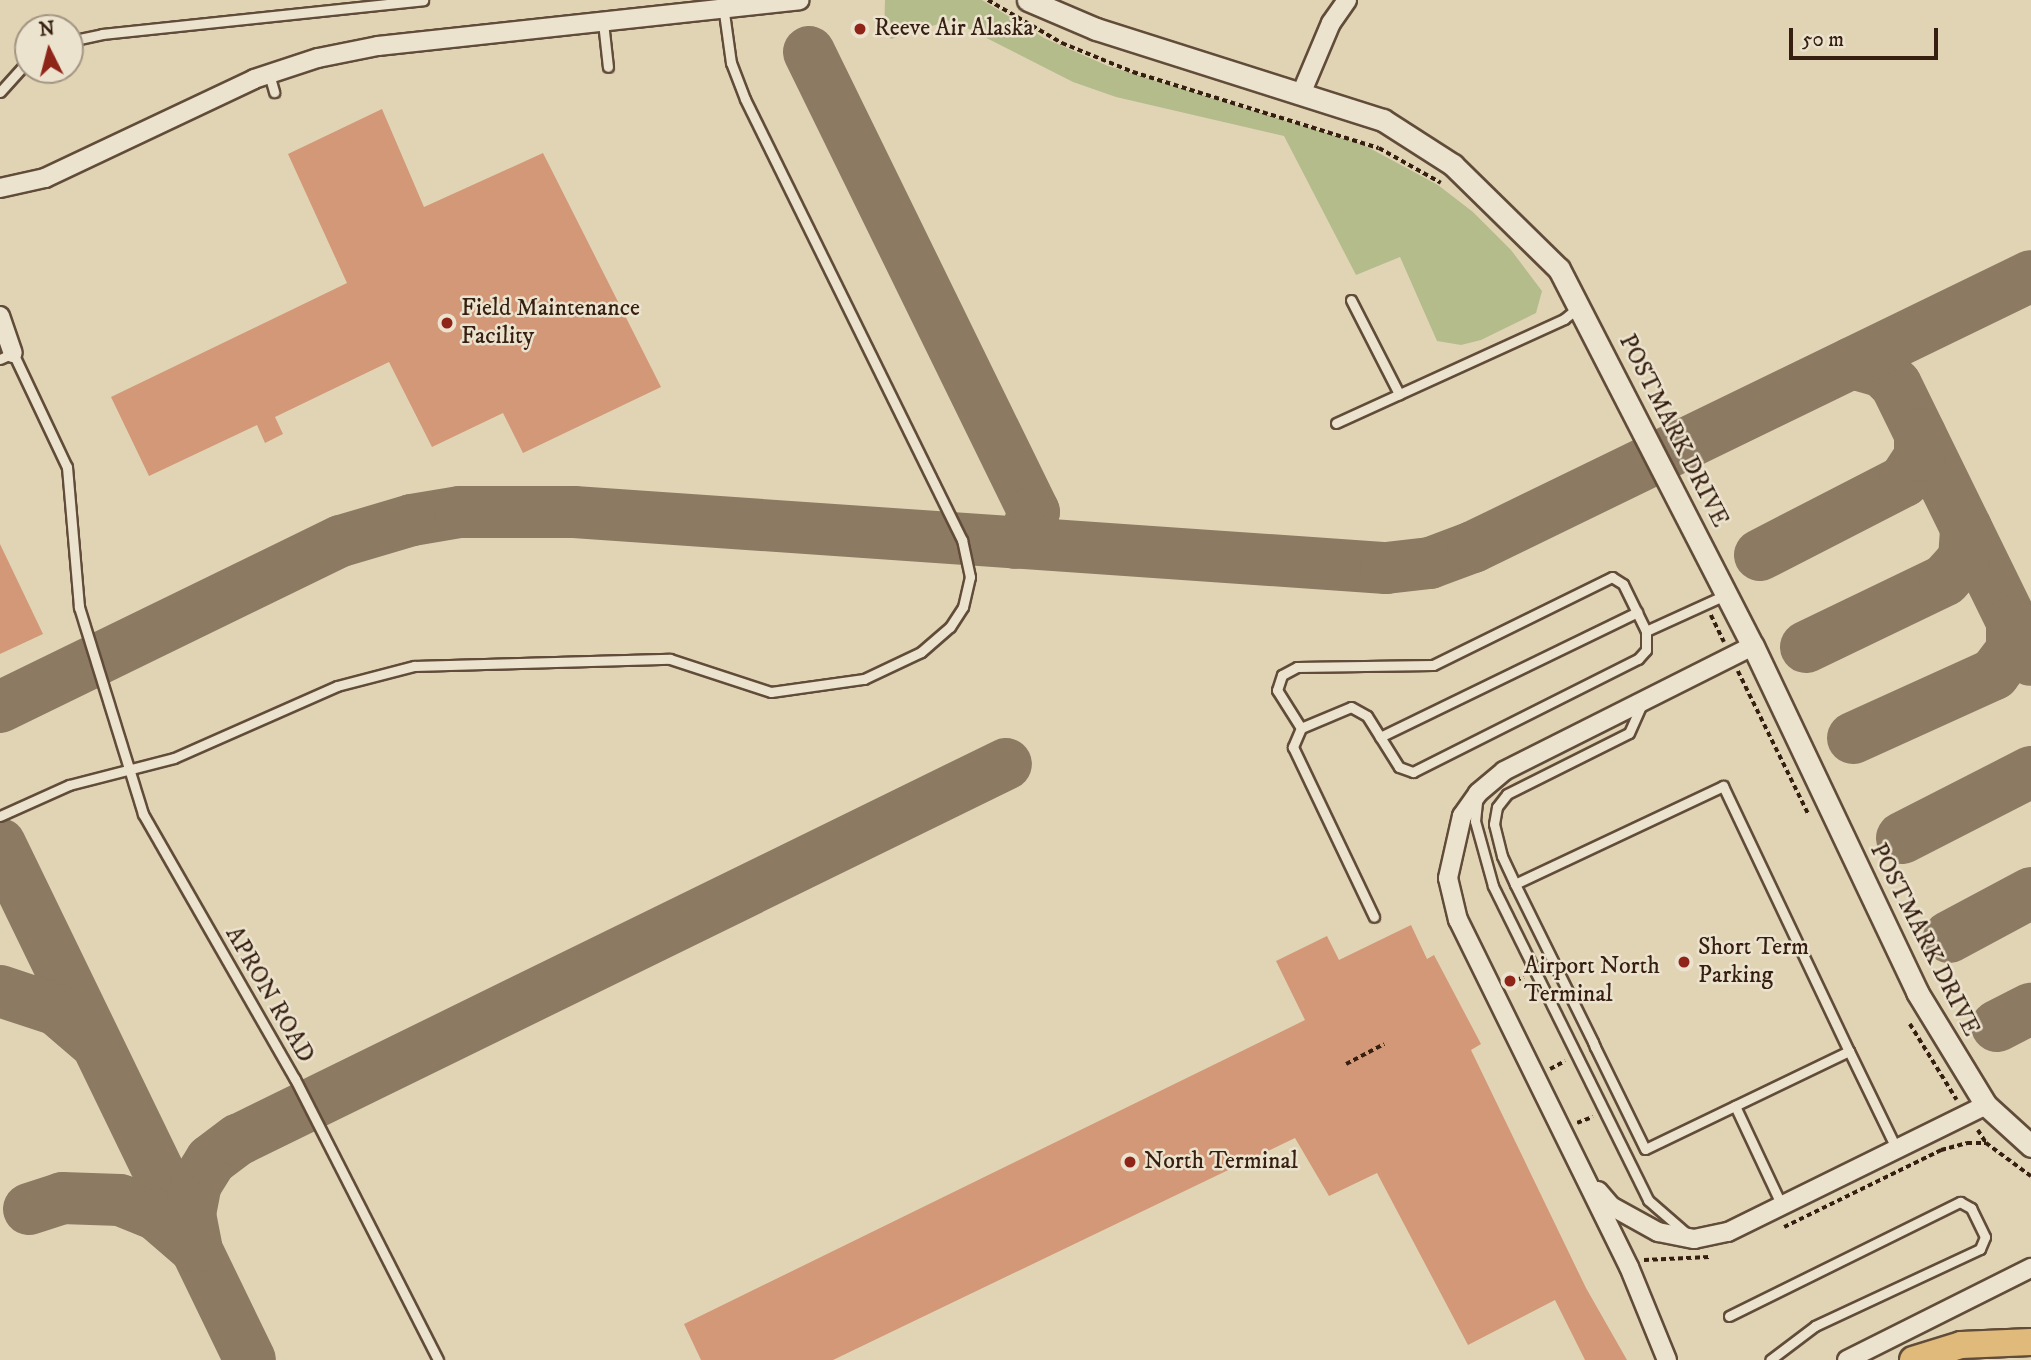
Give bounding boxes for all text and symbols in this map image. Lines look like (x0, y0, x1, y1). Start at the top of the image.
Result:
north arrow (14, 14, 84, 84)
scale bar (1793, 14, 1942, 58)
place label: Reeve Air Alaska (874, 15, 1034, 43)
text: N (38, 17, 56, 42)
marker: Reeve Air Alaska (852, 21, 868, 37)
text: 50 m (1802, 27, 1844, 53)
place label: Field Maintenance Facility (461, 295, 640, 351)
marker: Field Maintenance Facility (439, 315, 455, 331)
street label: POSTMARK DRIVE (1612, 330, 1734, 532)
street label: POSTMARK DRIVE (1863, 839, 1985, 1041)
street label: APRON ROAD (218, 922, 320, 1068)
place label: Short Term Parking (1698, 934, 1809, 990)
place label: Airport North Terminal (1524, 953, 1660, 1009)
marker: Short Term Parking (1676, 954, 1692, 970)
marker: Airport North Terminal (1502, 973, 1518, 989)
place label: North Terminal (1144, 1148, 1298, 1176)
marker: North Terminal (1122, 1154, 1138, 1170)

